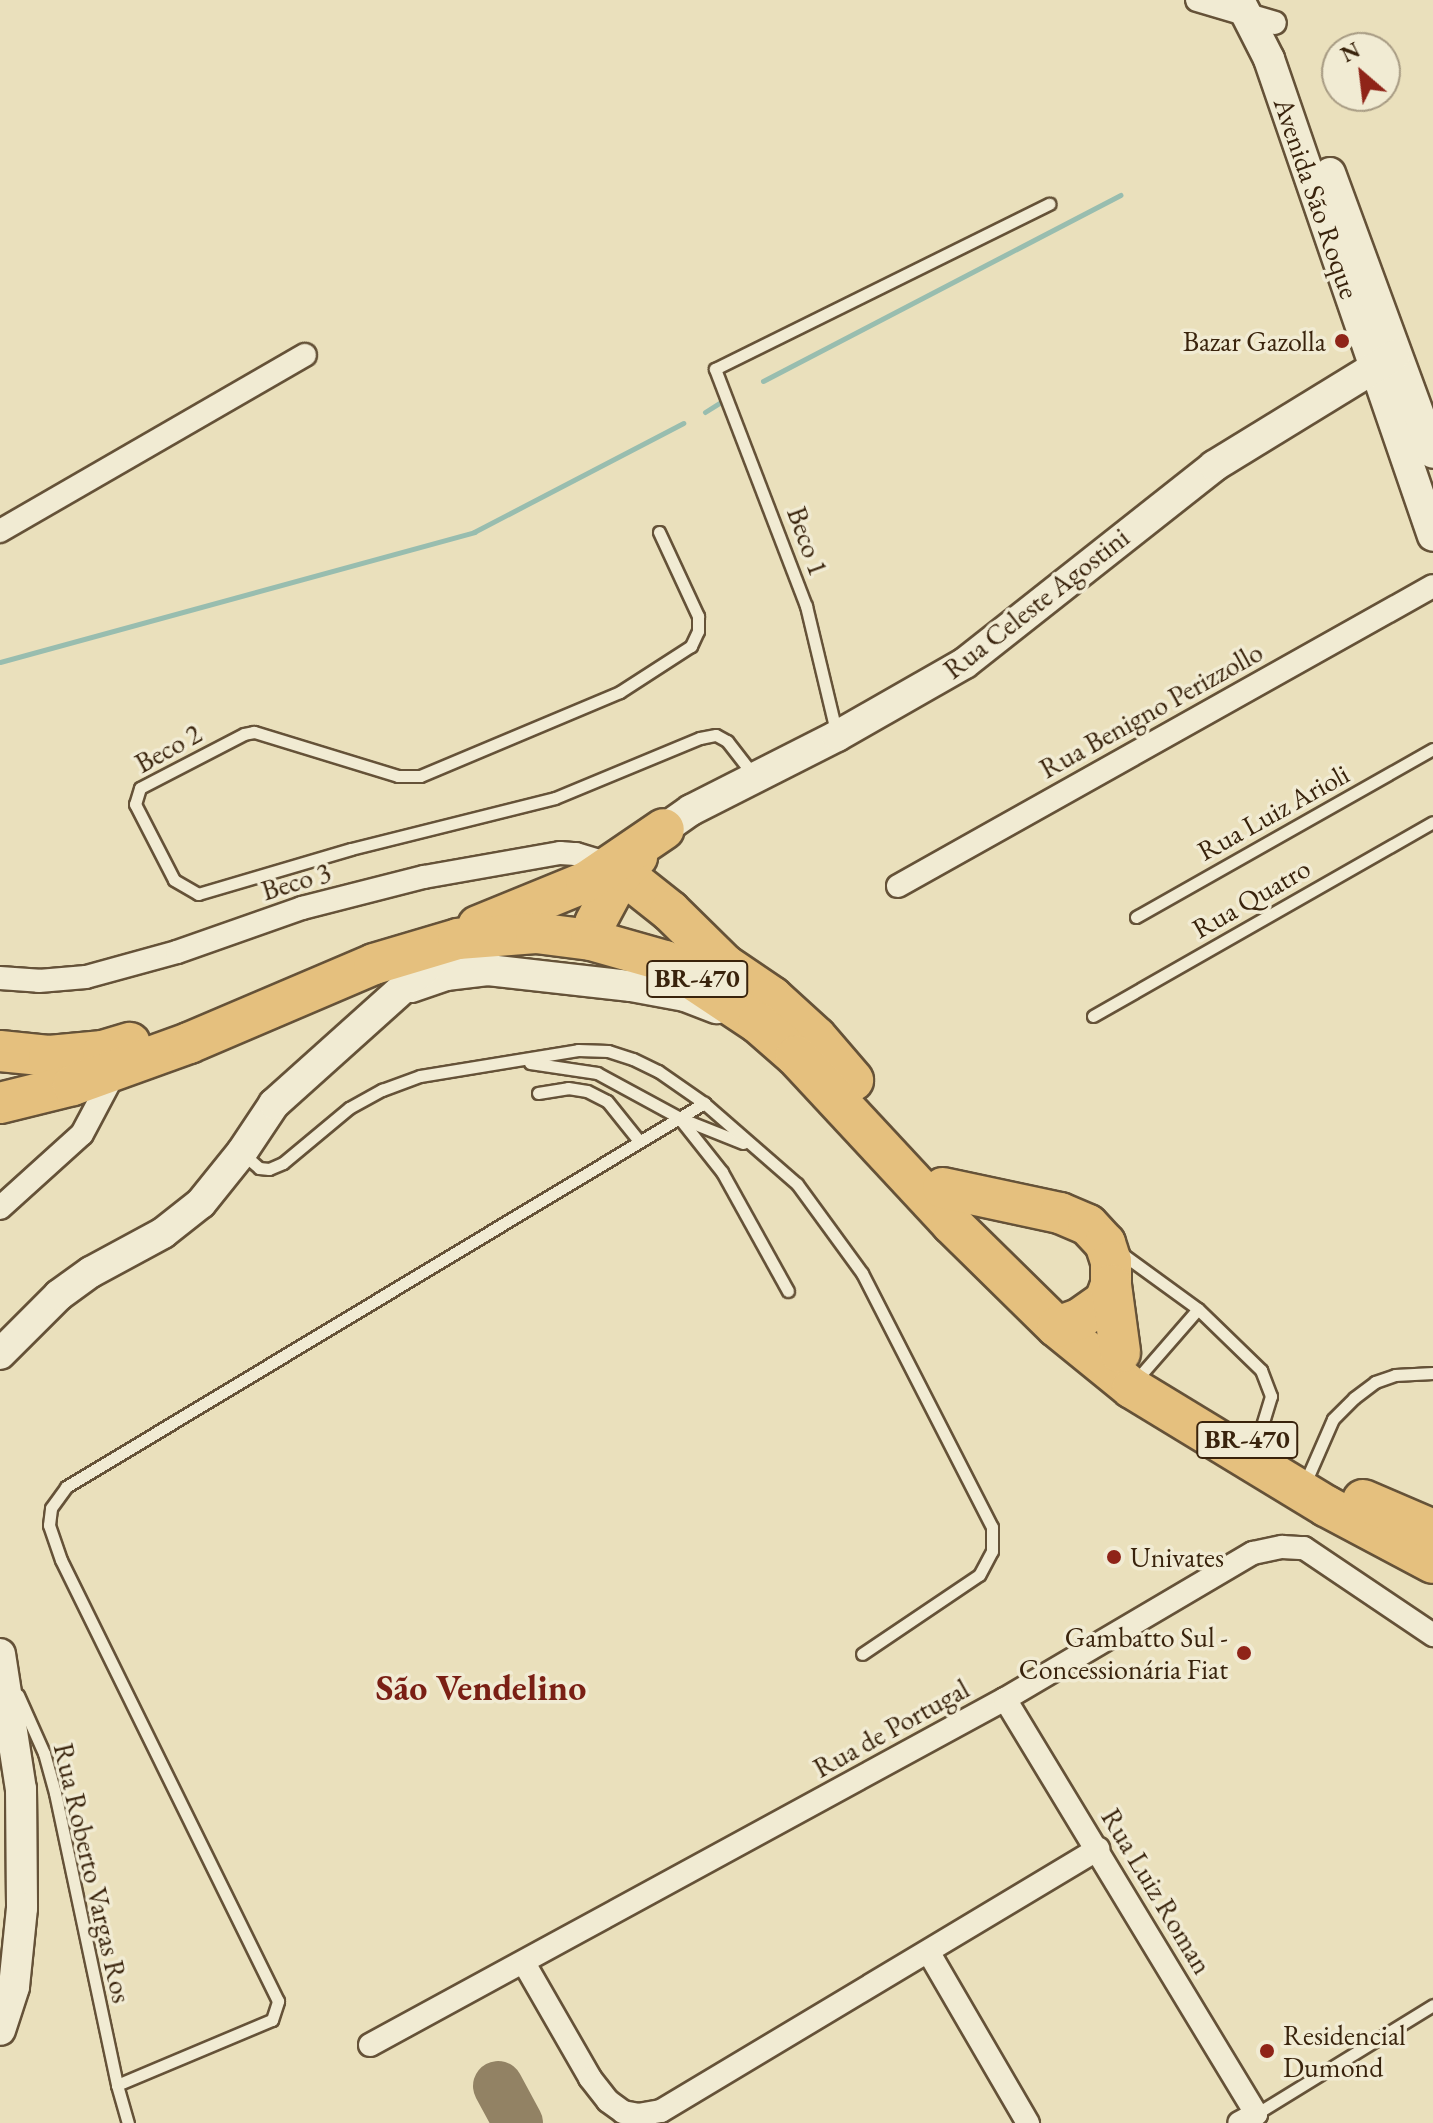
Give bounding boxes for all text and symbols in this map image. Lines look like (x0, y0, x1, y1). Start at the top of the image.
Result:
north arrow (1321, 32, 1401, 112)
text: N (1336, 35, 1365, 69)
street label: Avenida São Roque (1267, 93, 1367, 303)
place label: Bazar Gazolla (1183, 324, 1326, 358)
marker: Bazar Gazolla (1333, 332, 1351, 350)
street label: Beco 1 (780, 502, 836, 580)
street label: Rua Celeste Agostini (937, 520, 1135, 686)
street label: Rua Benigno Perizzollo (1034, 635, 1268, 785)
street label: Beco 2 (129, 716, 207, 780)
street label: Rua Luiz Arioli (1191, 757, 1355, 867)
street label: Rua Quatro (1186, 851, 1316, 945)
street label: Beco 3 (257, 855, 335, 907)
road number: BR-470 (645, 957, 749, 1001)
road number: BR-470 (1195, 1418, 1299, 1462)
place label: Univates (1130, 1540, 1224, 1574)
marker: Univates (1105, 1548, 1123, 1566)
place label: Gambatto Sul - Concessionária Fiat (1019, 1620, 1228, 1686)
marker: Gambatto Sul - Concessionária Fiat (1235, 1644, 1253, 1662)
district label: São Vendelino (376, 1666, 586, 1710)
street label: Rua de Portugal (807, 1671, 975, 1785)
street label: Rua Roberto Vargas Ros (47, 1740, 139, 2006)
street label: Rua Luiz Roman (1094, 1802, 1220, 1980)
place label: Residencial Dumond (1283, 2018, 1406, 2084)
marker: Residencial Dumond (1258, 2042, 1276, 2060)

